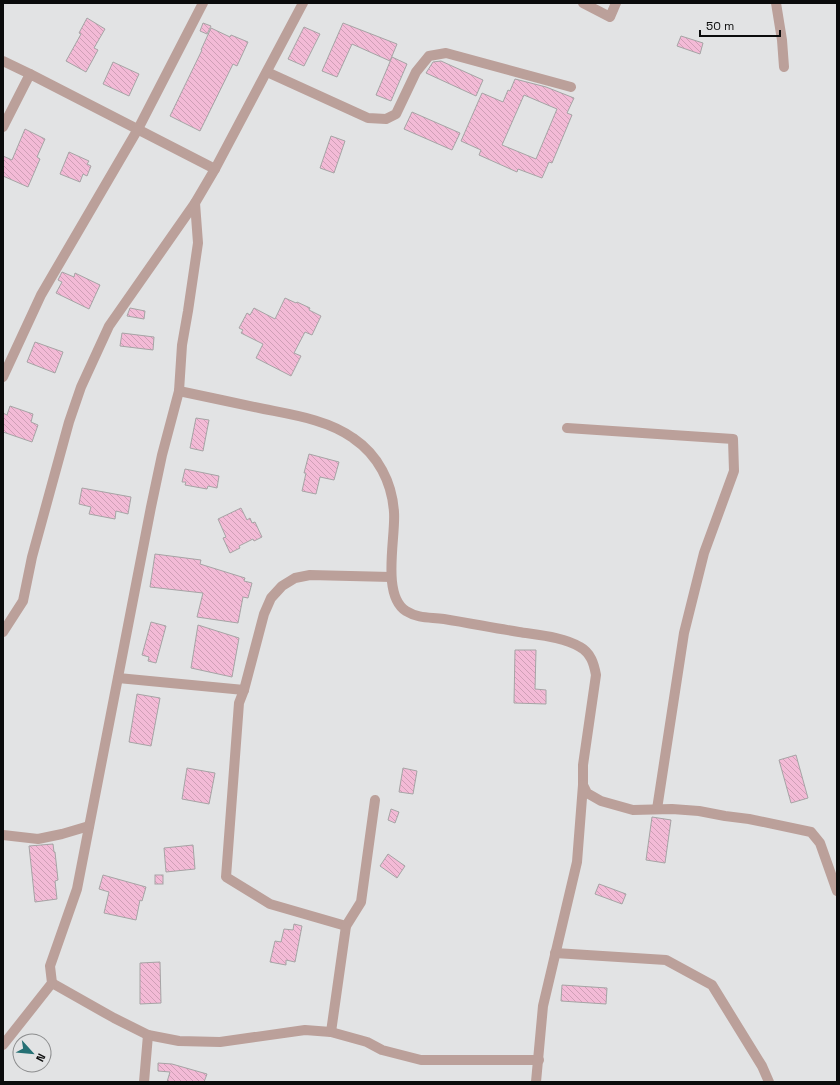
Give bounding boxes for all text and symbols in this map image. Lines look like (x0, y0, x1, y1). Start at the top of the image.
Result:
scale bar (700, 12, 780, 38)
text: 50 m (706, 18, 734, 34)
north arrow (12, 1033, 52, 1073)
text: N (33, 1051, 49, 1064)

